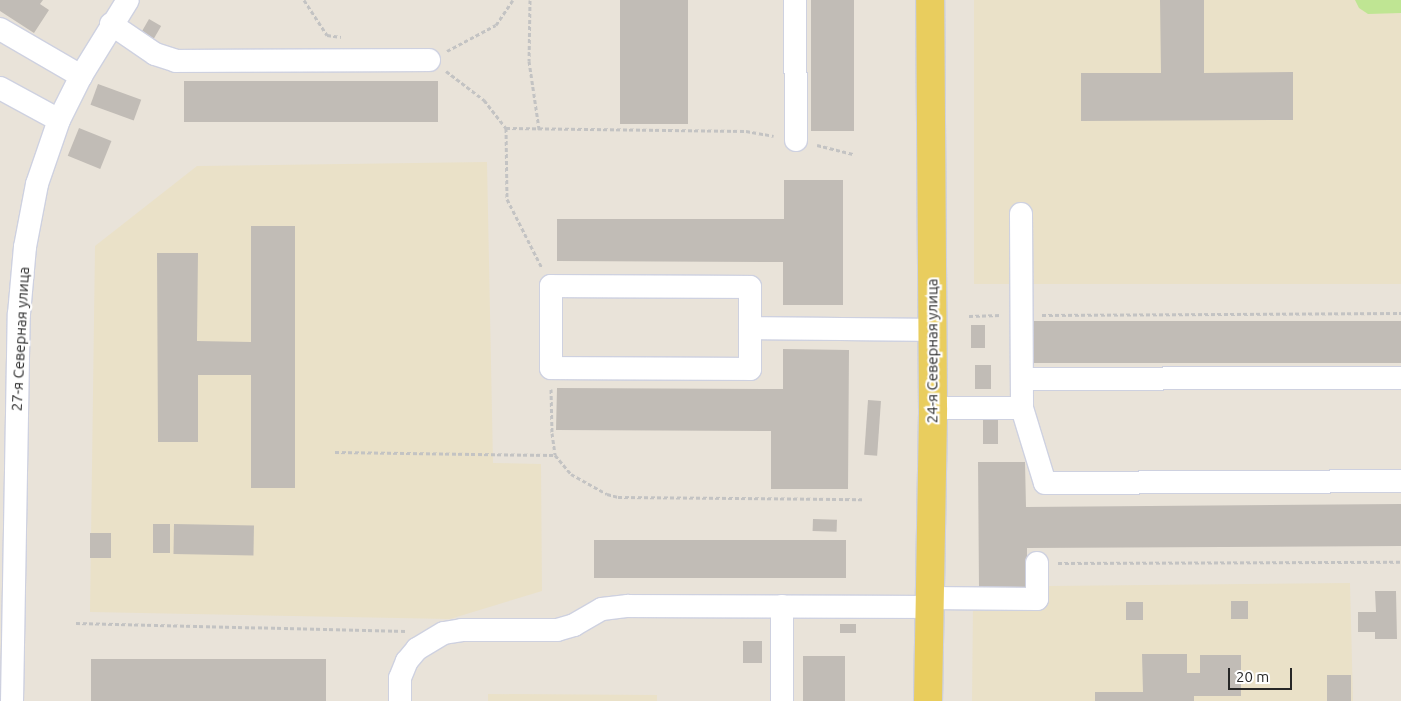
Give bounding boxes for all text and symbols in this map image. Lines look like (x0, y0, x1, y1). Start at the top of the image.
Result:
street label: 27-я Северная улица (7, 266, 33, 412)
street label: 24-я Северная улица (923, 279, 941, 423)
scale bar (1231, 658, 1295, 690)
text: 20 m (1236, 668, 1269, 685)

